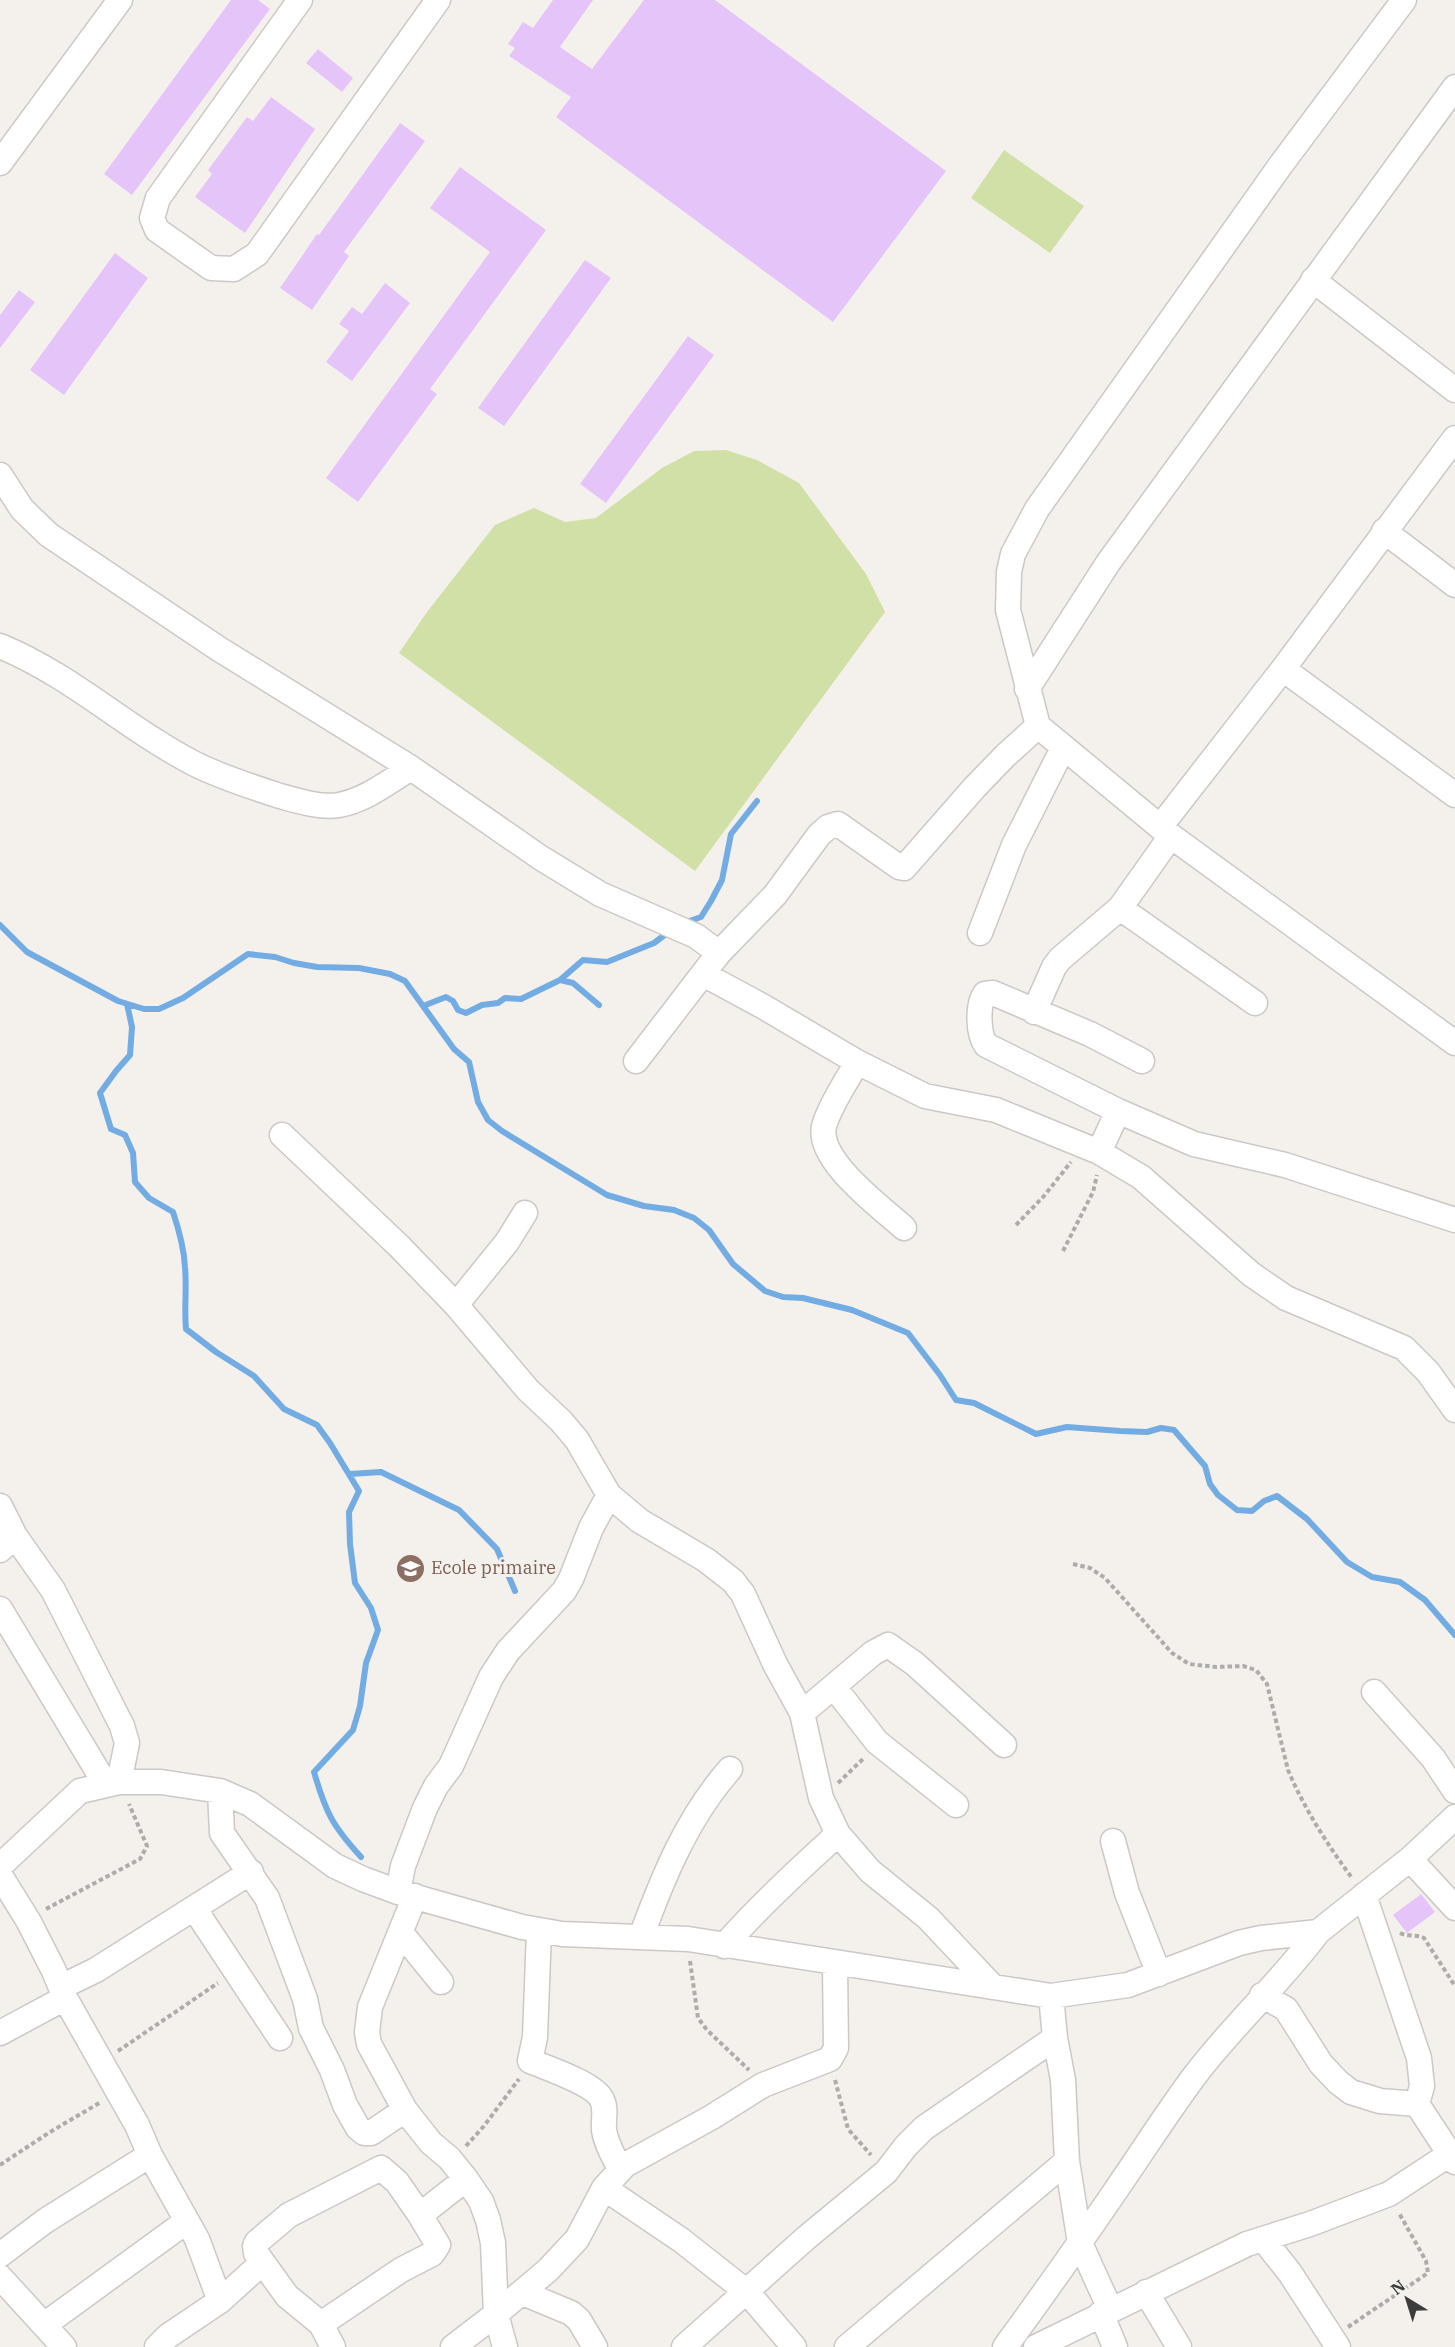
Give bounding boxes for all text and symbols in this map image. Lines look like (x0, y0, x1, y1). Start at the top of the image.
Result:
school or university icon: Ecole primaire (394, 1552, 426, 1584)
place label: Ecole primaire (431, 1556, 556, 1579)
north arrow (1377, 2269, 1437, 2329)
text: N (1387, 2275, 1409, 2299)

